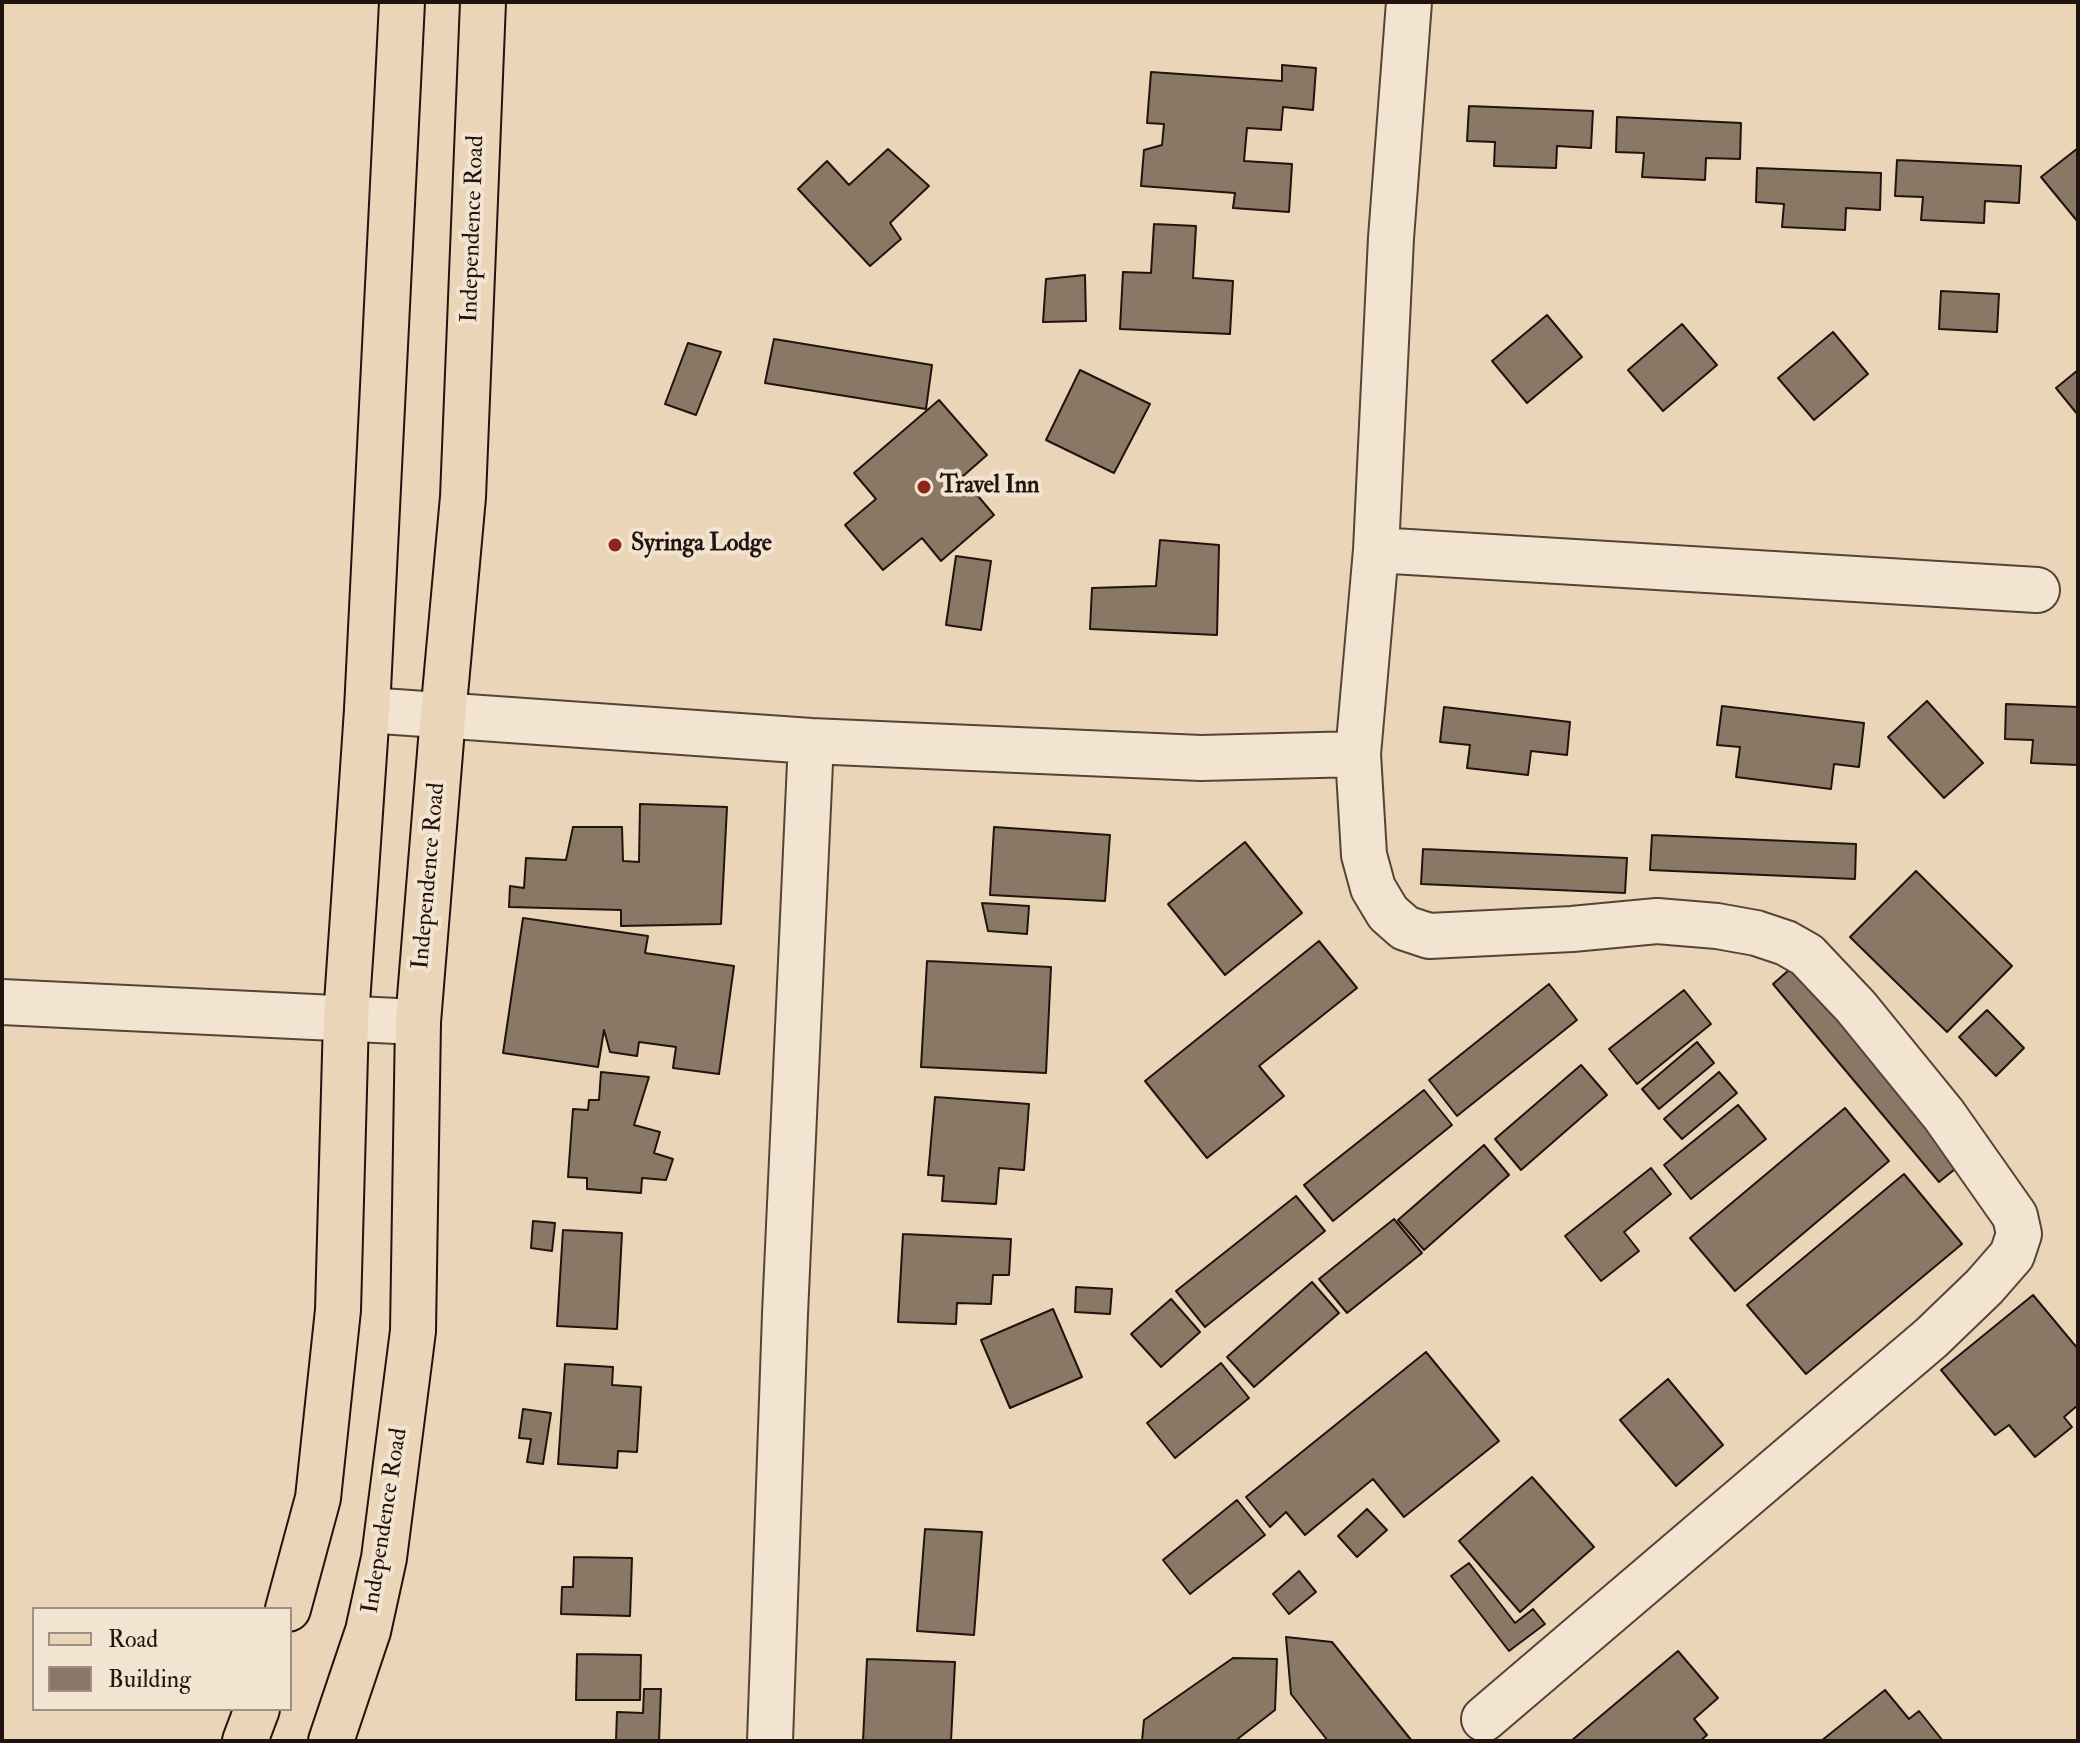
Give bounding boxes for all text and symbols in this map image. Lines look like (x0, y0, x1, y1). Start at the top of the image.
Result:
street label: Independence Road (456, 135, 492, 323)
place label: Travel Inn (940, 473, 1039, 501)
marker: Travel Inn (915, 478, 933, 496)
place label: Syringa Lodge (631, 531, 772, 559)
marker: Syringa Lodge (606, 536, 624, 554)
street label: Independence Road (407, 781, 453, 971)
street label: Independence Road (357, 1426, 415, 1616)
legend (32, 1607, 292, 1711)
text: Road (108, 1624, 158, 1655)
text: Building (108, 1664, 191, 1695)

